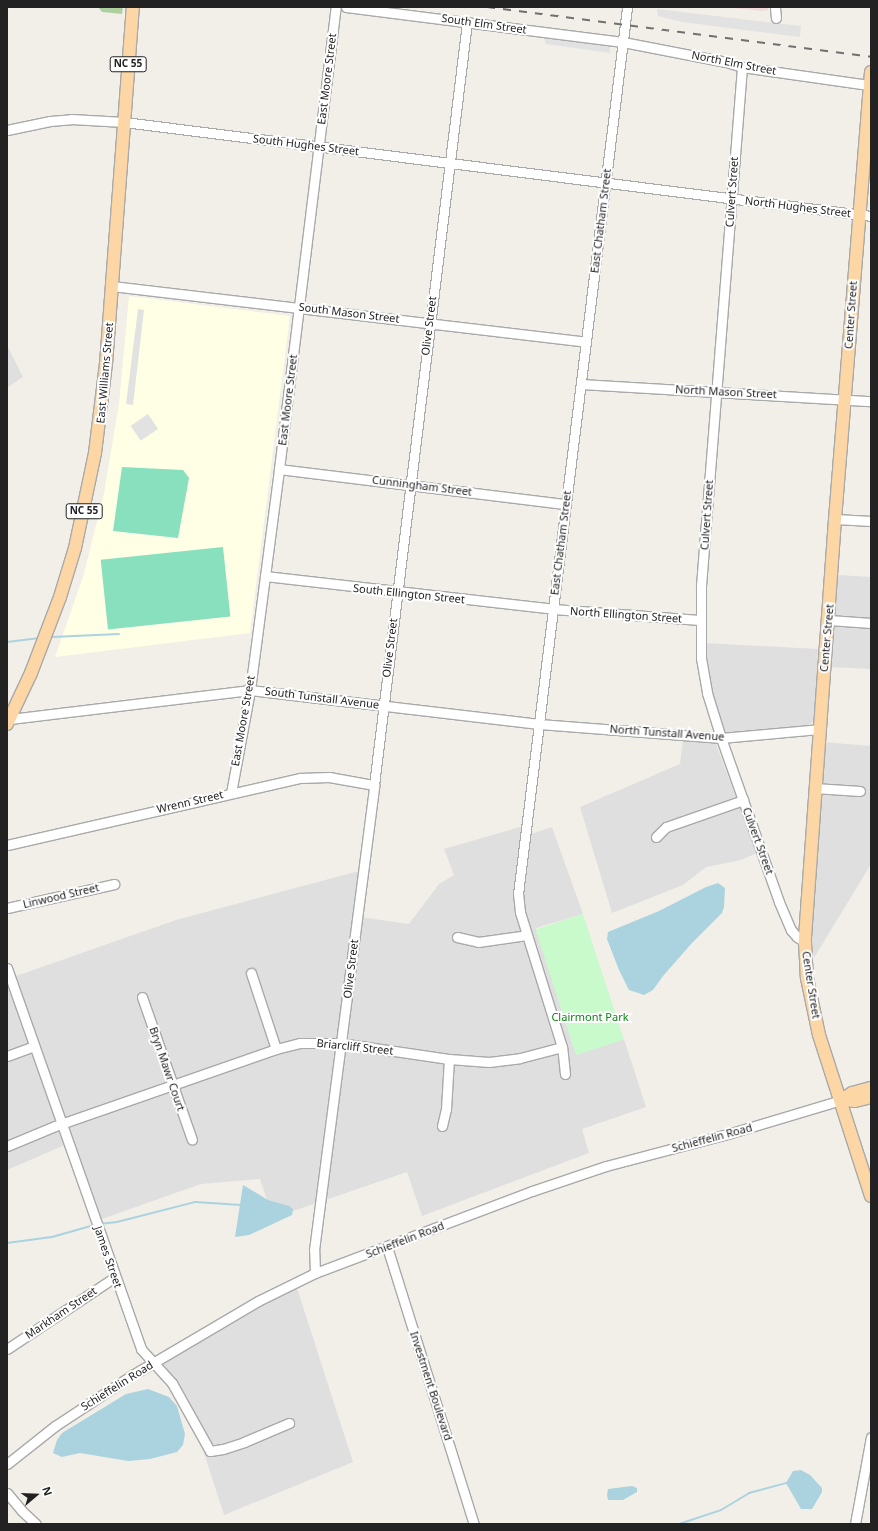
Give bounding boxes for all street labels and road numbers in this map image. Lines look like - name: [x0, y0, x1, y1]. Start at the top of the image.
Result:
- street label: South Elm Street: [441, 11, 527, 37]
- street label: East Moore Street: [315, 33, 339, 125]
- street label: North Elm Street: [691, 48, 777, 78]
- road number: NC 55: [109, 56, 147, 72]
- street label: South Hughes Street: [252, 132, 360, 158]
- street label: Culvert Street: [723, 156, 741, 228]
- street label: East Chatham Street: [588, 168, 614, 274]
- street label: North Hughes Street: [744, 194, 852, 220]
- street label: Center Street: [842, 281, 860, 349]
- street label: Olive Street: [419, 296, 439, 356]
- street label: South Mason Street: [298, 300, 400, 326]
- street label: East Williams Street: [94, 322, 116, 424]
- street label: East Moore Street: [276, 354, 300, 446]
- street label: North Mason Street: [675, 383, 777, 401]
- street label: Cunningham Street: [371, 473, 473, 499]
- street label: Culvert Street: [698, 479, 716, 551]
- street label: East Chatham Street: [548, 490, 574, 596]
- road number: NC 55: [65, 503, 103, 519]
- street label: South Ellington Street: [352, 582, 466, 606]
- street label: Center Street: [817, 603, 837, 673]
- street label: North Ellington Street: [569, 604, 683, 626]
- street label: Olive Street: [380, 618, 400, 678]
- street label: East Moore Street: [229, 675, 257, 767]
- street label: South Tunstall Avenue: [264, 684, 380, 712]
- street label: North Tunstall Avenue: [609, 722, 725, 744]
- street label: Wrenn Street: [155, 788, 225, 816]
- street label: Culvert Street: [740, 806, 776, 876]
- street label: Linwood Street: [22, 881, 100, 911]
- street label: Olive Street: [341, 939, 361, 999]
- street label: Center Street: [799, 950, 823, 1020]
- street label: Bryn Mawr Court: [146, 1025, 188, 1113]
- street label: Briarcliff Street: [316, 1036, 394, 1058]
- street label: Schieffelin Road: [670, 1121, 754, 1155]
- street label: Schieffelin Road: [364, 1219, 446, 1261]
- street label: James Street: [91, 1224, 125, 1290]
- street label: Markham Street: [23, 1284, 99, 1342]
- street label: Investment Boulevard: [407, 1330, 455, 1442]
- street label: Schieffelin Road: [78, 1358, 156, 1414]

